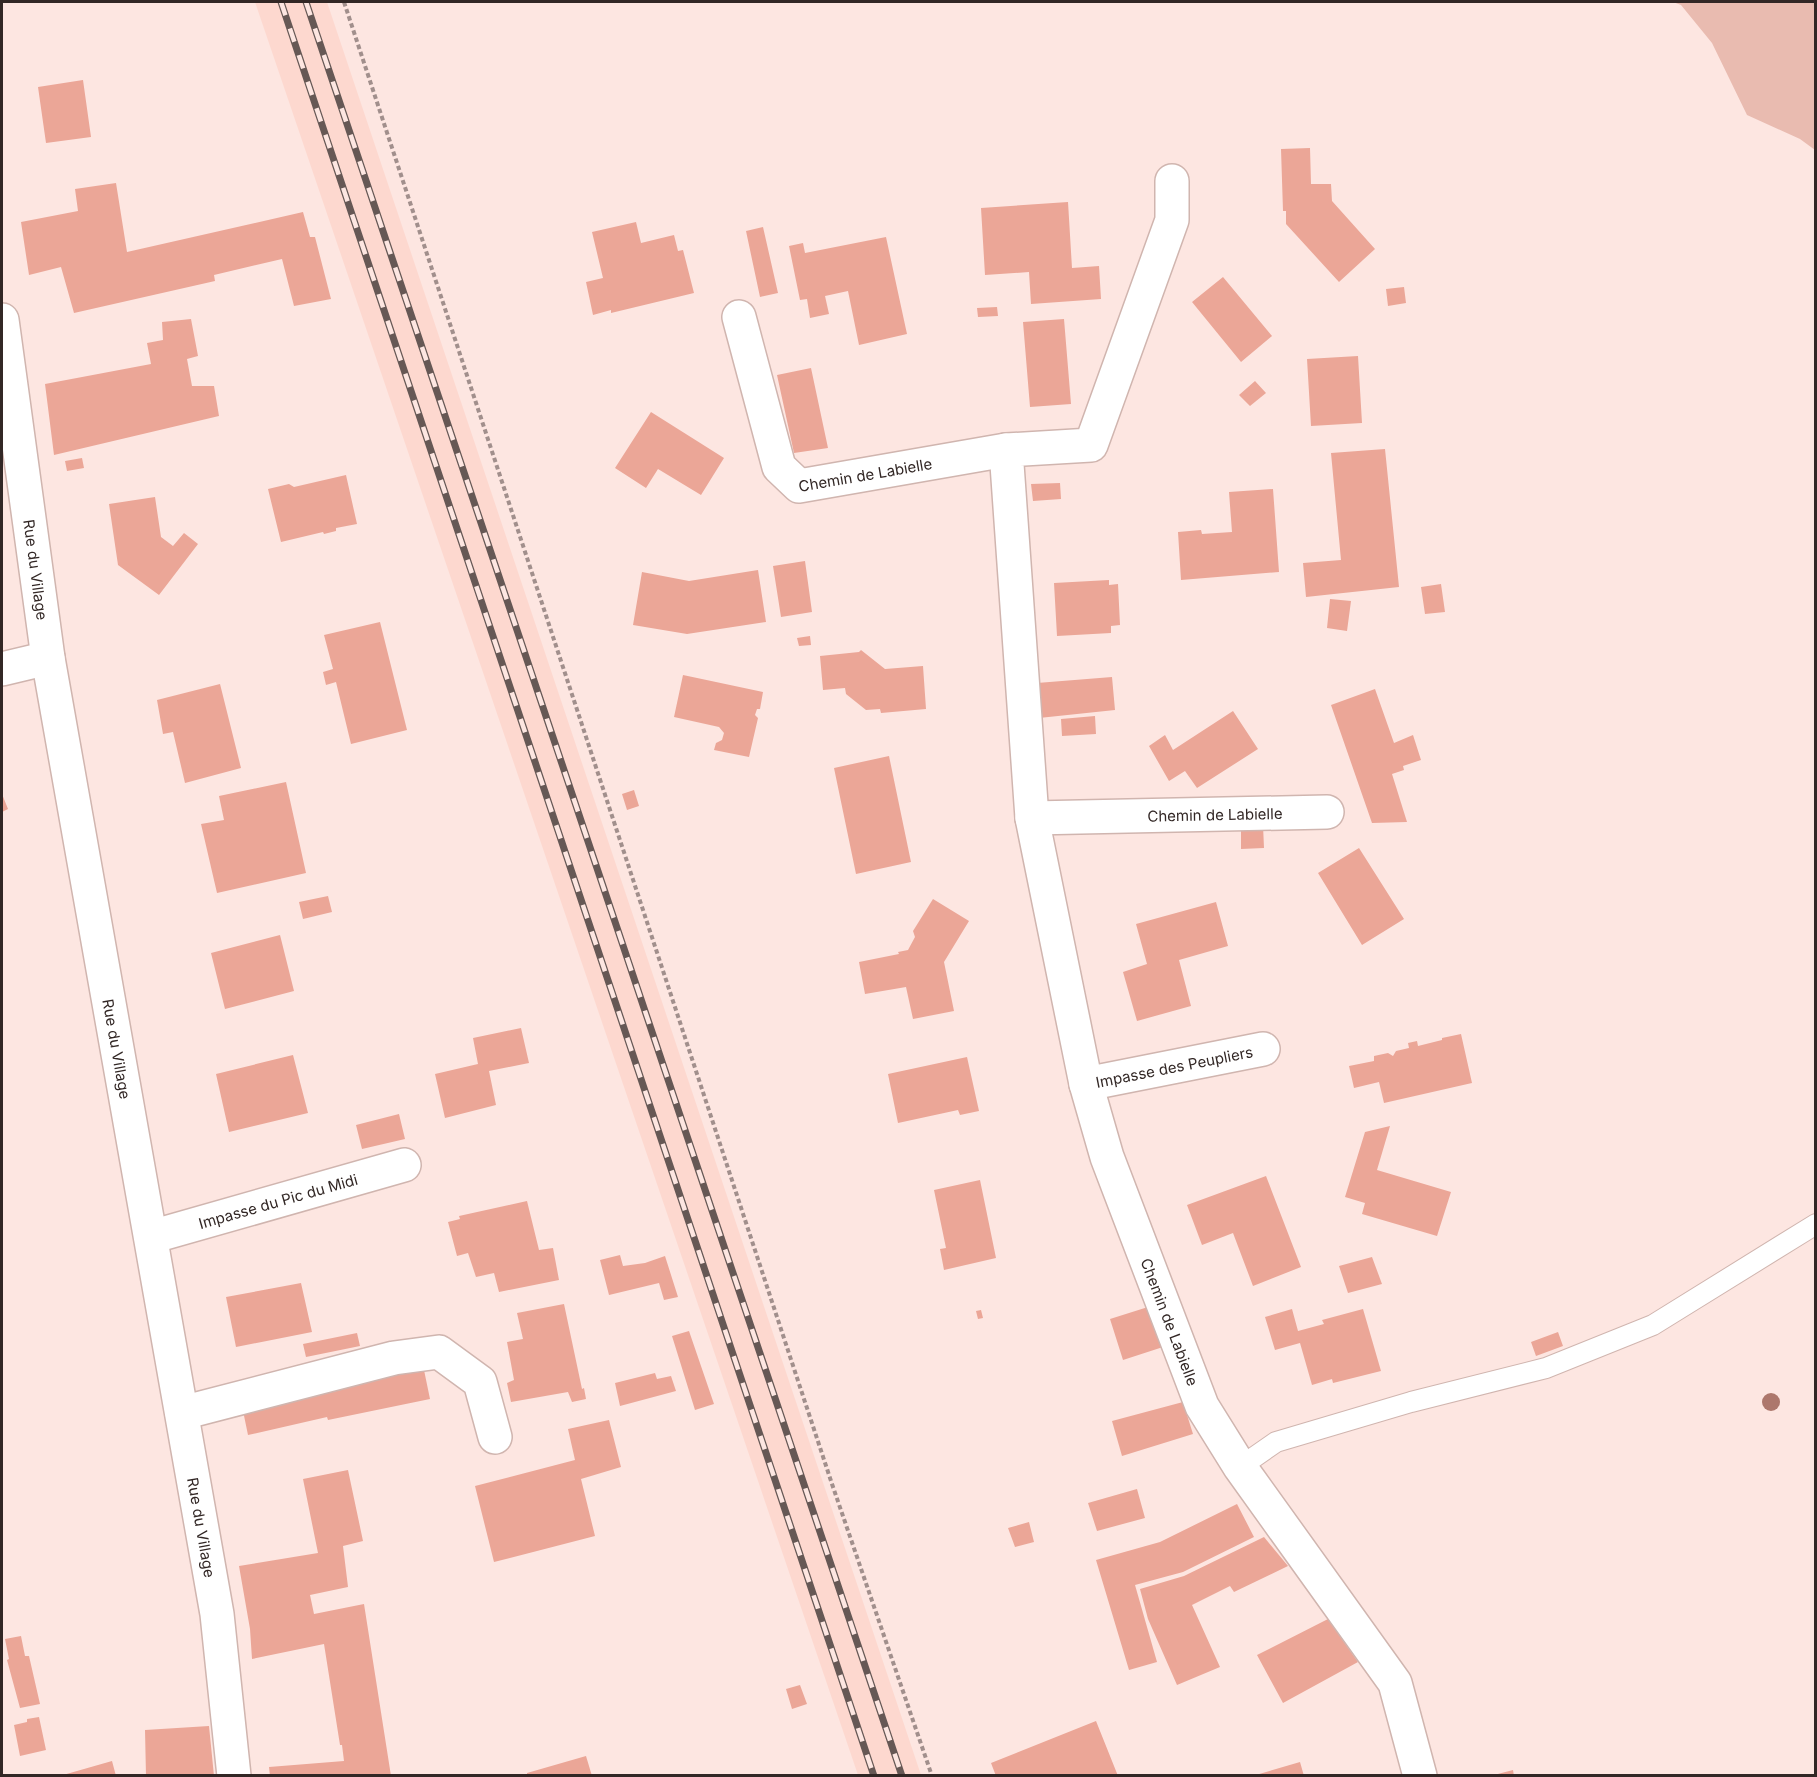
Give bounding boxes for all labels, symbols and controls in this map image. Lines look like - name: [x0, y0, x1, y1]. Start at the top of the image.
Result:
- street label: Chemin de Labielle: [797, 454, 933, 495]
- street label: Rue du Village: [20, 518, 52, 621]
- street label: Chemin de Labielle: [1147, 803, 1283, 825]
- street label: Rue du Village: [99, 997, 135, 1100]
- street label: Impasse des Peupliers: [1094, 1042, 1255, 1091]
- street label: Impasse du Pic du Midi: [196, 1169, 360, 1233]
- street label: Chemin de Labielle: [1137, 1255, 1203, 1388]
- street label: Rue du Village: [184, 1476, 220, 1579]

